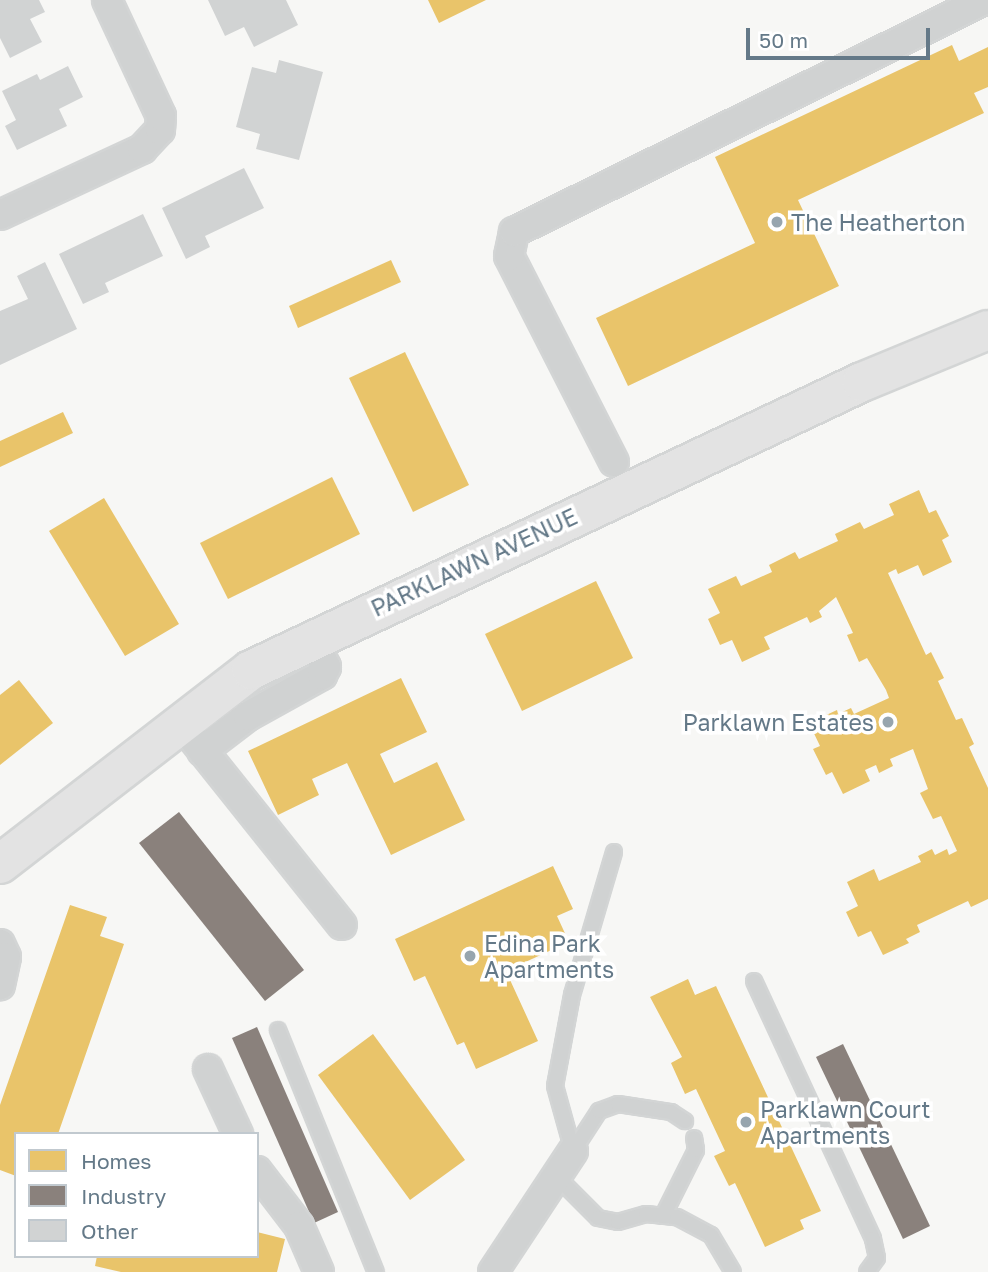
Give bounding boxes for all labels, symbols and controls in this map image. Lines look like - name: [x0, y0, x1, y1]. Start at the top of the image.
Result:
- scale bar: [750, 14, 934, 58]
- text: 50 m: [759, 27, 808, 53]
- place label: The Heatherton: [791, 208, 965, 236]
- marker: The Heatherton: [769, 214, 785, 230]
- street label: PARKLAWN AVENUE: [366, 502, 582, 622]
- place label: Parklawn Estates: [683, 708, 874, 736]
- marker: Parklawn Estates: [880, 714, 896, 730]
- place label: Edina Park Apartments: [484, 929, 614, 983]
- marker: Edina Park Apartments: [462, 948, 478, 964]
- place label: Parklawn Court Apartments: [760, 1095, 930, 1149]
- marker: Parklawn Court Apartments: [738, 1114, 754, 1130]
- legend: [14, 1132, 259, 1258]
- text: Homes: [81, 1148, 151, 1174]
- text: Industry: [81, 1183, 166, 1209]
- text: Other: [81, 1218, 138, 1244]

